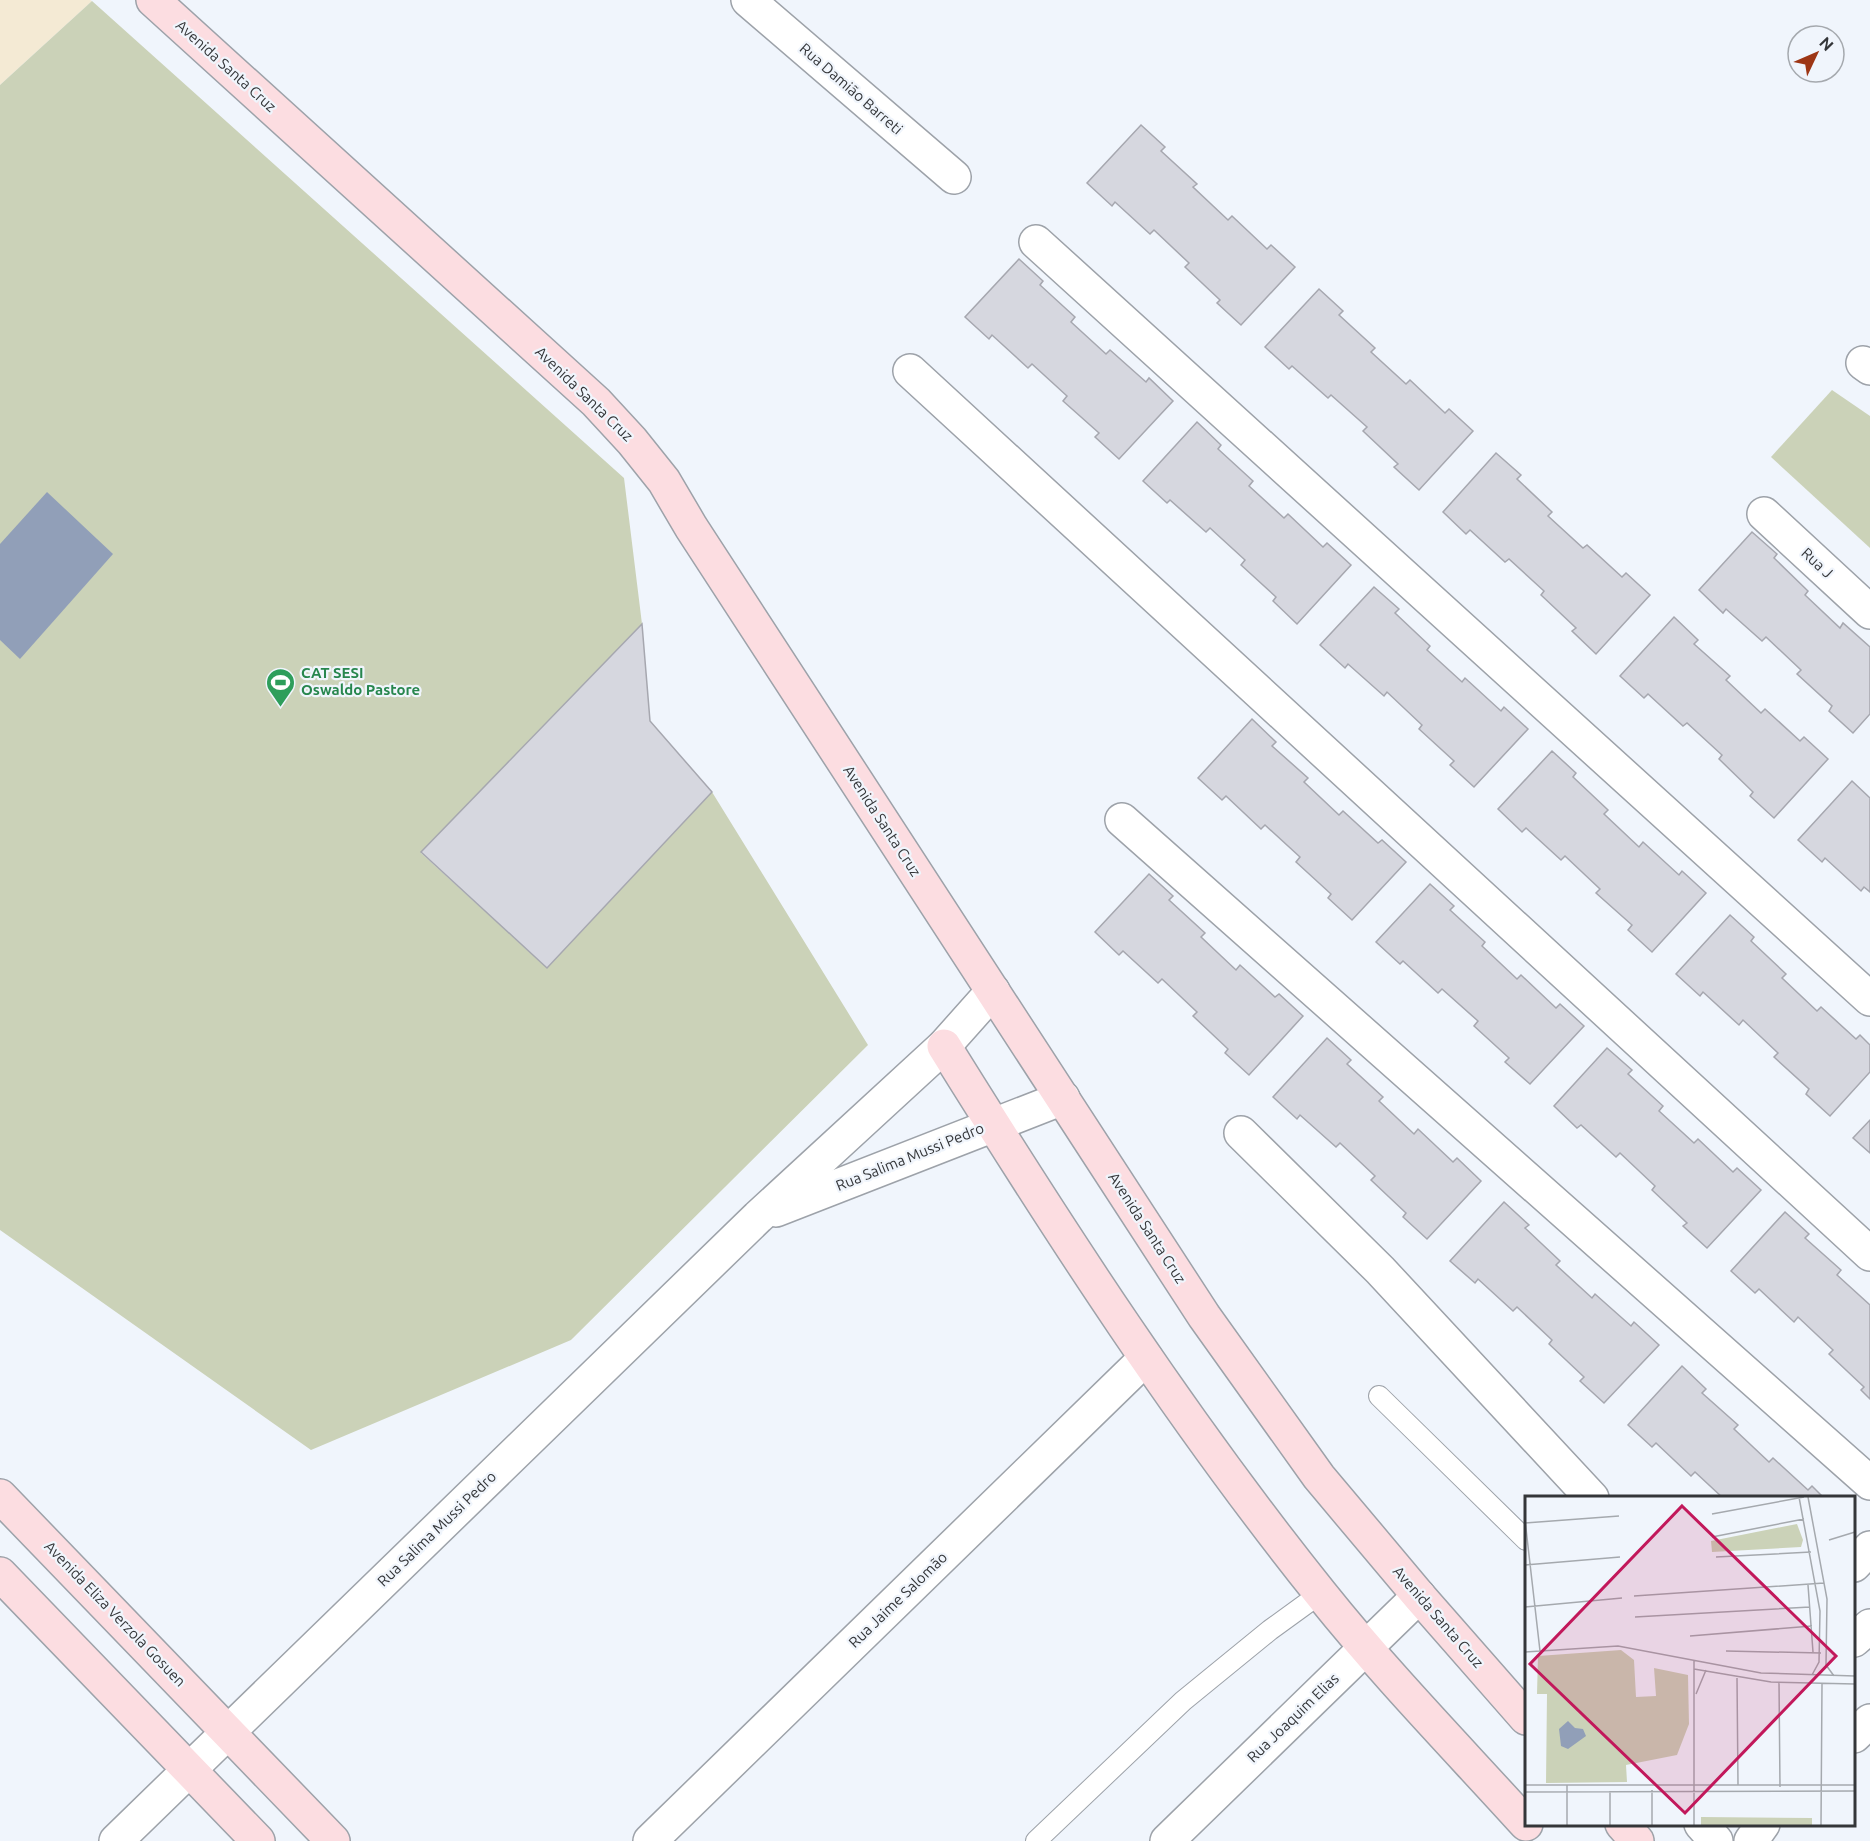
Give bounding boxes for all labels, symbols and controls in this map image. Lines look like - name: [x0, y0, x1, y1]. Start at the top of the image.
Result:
- street label: Avenida Santa Cruz: [173, 16, 280, 115]
- north arrow: [1786, 24, 1846, 84]
- text: N: [1816, 33, 1837, 54]
- street label: Rua Damião Barreti: [797, 39, 906, 138]
- street label: Avenida Santa Cruz: [532, 343, 637, 445]
- street label: Rua J: [1798, 544, 1836, 581]
- place label: CAT SESI Oswaldo Pastore: [301, 664, 420, 698]
- sports icon: CAT SESI Oswaldo Pastore: [264, 666, 296, 708]
- street label: Avenida Santa Cruz: [840, 762, 925, 879]
- street label: Rua Salima Mussi Pedro: [833, 1119, 986, 1194]
- street label: Avenida Santa Cruz: [1105, 1169, 1190, 1286]
- street label: Rua Salima Mussi Pedro: [374, 1468, 499, 1590]
- inset map: [1525, 1496, 1855, 1826]
- street label: Avenida Eliza Verzola Gosuen: [41, 1537, 189, 1690]
- street label: Rua Jaime Salomão: [845, 1548, 950, 1651]
- street label: Avenida Santa Cruz: [1390, 1563, 1487, 1671]
- street label: Rua Joaquim Elias: [1243, 1670, 1342, 1766]

